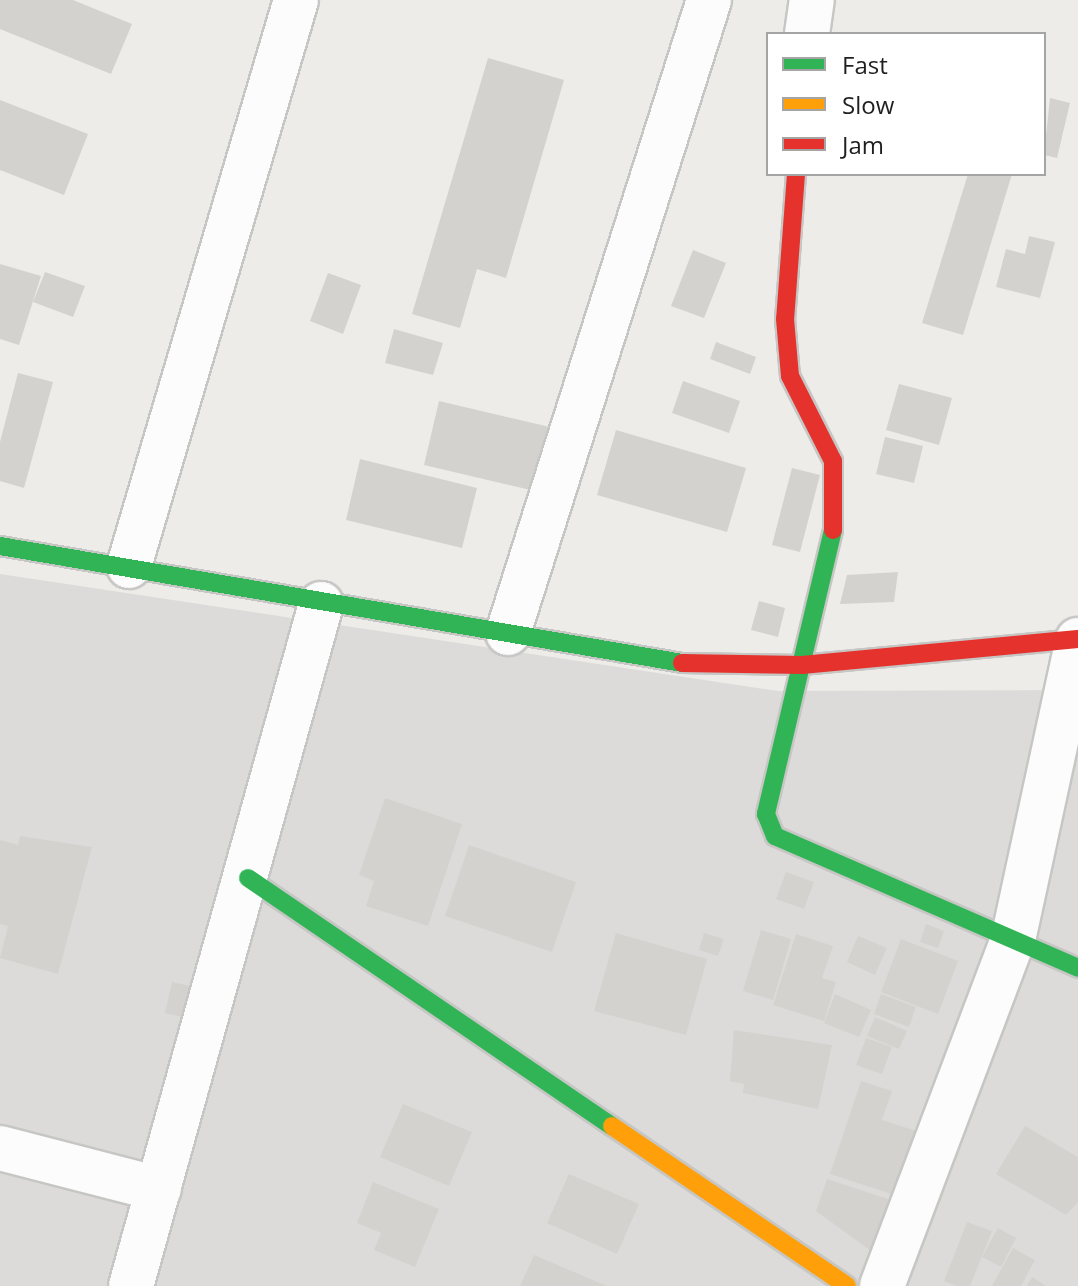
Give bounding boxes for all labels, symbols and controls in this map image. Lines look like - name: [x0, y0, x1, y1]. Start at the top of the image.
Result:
- legend: [766, 32, 1046, 176]
- text: Fast: [842, 48, 888, 81]
- text: Slow: [842, 88, 894, 121]
- text: Jam: [842, 128, 884, 161]

